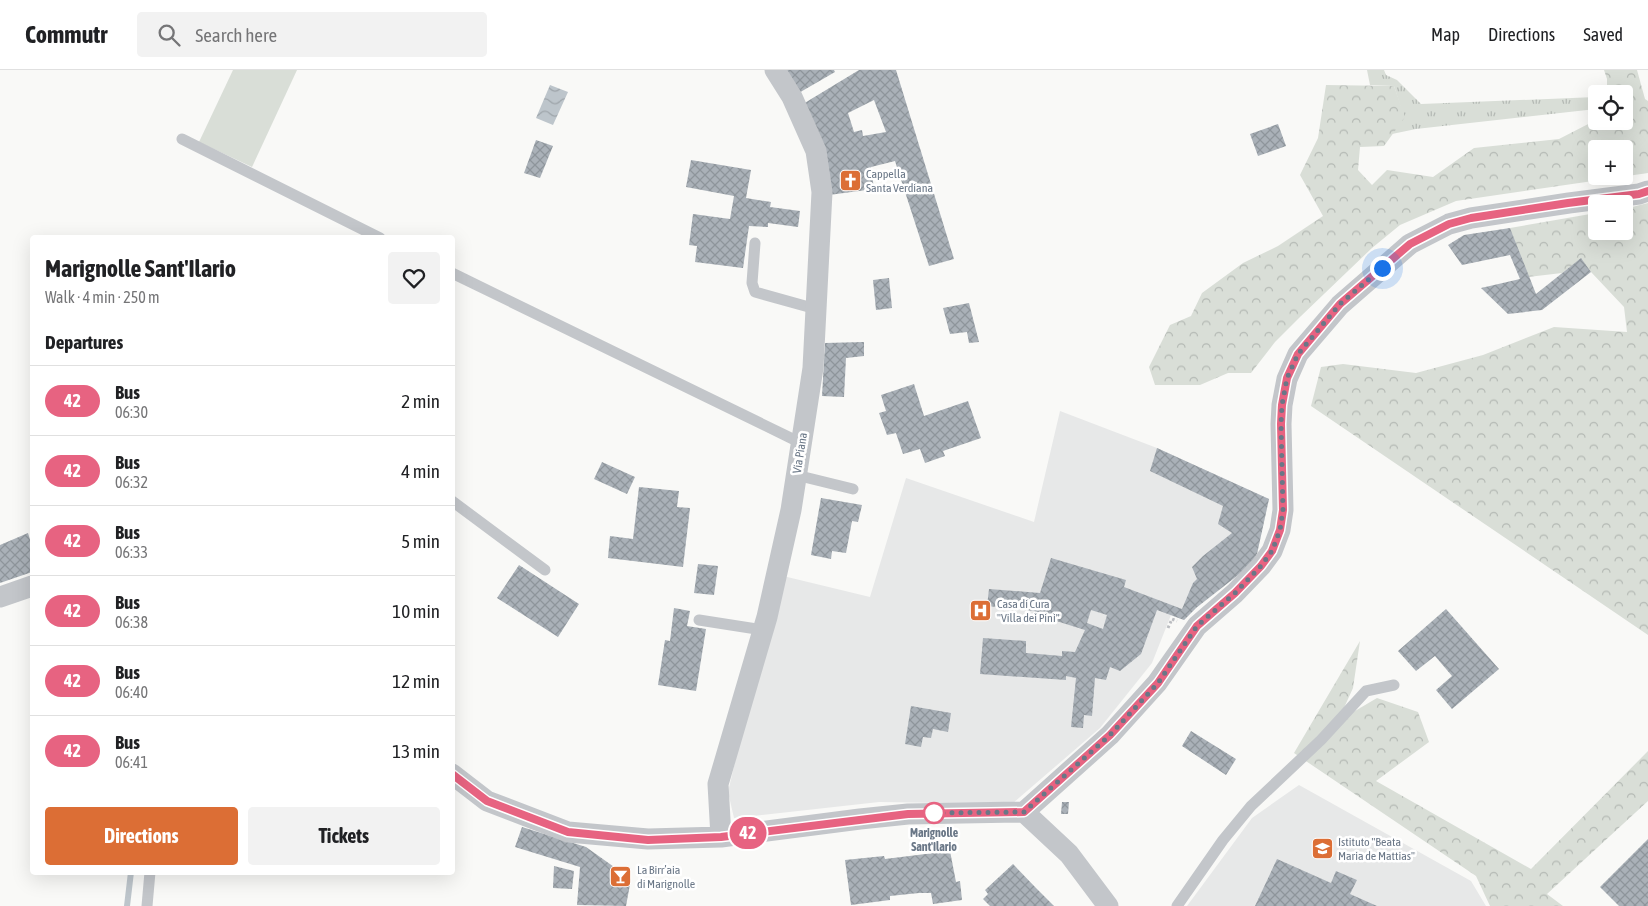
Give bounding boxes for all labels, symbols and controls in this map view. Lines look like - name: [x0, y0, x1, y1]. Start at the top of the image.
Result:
- search box: [137, 12, 487, 57]
- text: Commutr: [25, 21, 107, 48]
- icon: search: [155, 21, 183, 49]
- text: Search here: [195, 24, 277, 46]
- text: Map: [1431, 24, 1460, 45]
- text: Directions: [1488, 24, 1555, 45]
- text: Saved: [1583, 24, 1623, 45]
- map controls: [1588, 85, 1633, 240]
- button: locate: [1588, 85, 1633, 130]
- button: +: [1588, 140, 1633, 185]
- place label: Cappella Santa Verdiana: [866, 167, 933, 195]
- church icon: Cappella Santa Verdiana: [838, 169, 862, 193]
- button: −: [1588, 195, 1633, 240]
- button: heart: [388, 252, 440, 304]
- text: Marignolle Sant'Ilario: [45, 255, 236, 282]
- your location: [1370, 256, 1395, 281]
- text: Walk · 4 min · 250 m: [45, 288, 159, 306]
- text: Departures: [45, 331, 123, 353]
- text: Bus: [115, 381, 140, 403]
- text: 42: [64, 390, 81, 411]
- text: 2 min: [401, 390, 440, 412]
- text: 06:30: [115, 403, 148, 421]
- street label: Via Piana: [790, 432, 810, 474]
- text: Bus: [115, 451, 140, 473]
- text: 42: [64, 460, 81, 481]
- text: 4 min: [401, 460, 440, 482]
- text: 06:32: [115, 473, 148, 491]
- text: Bus: [115, 521, 140, 543]
- text: 42: [64, 530, 81, 551]
- text: 5 min: [401, 530, 440, 552]
- text: 06:33: [115, 543, 148, 561]
- text: Bus: [115, 591, 140, 613]
- place label: Casa di Cura "Villa dei Pini": [997, 597, 1060, 625]
- hospital icon: Casa di Cura "Villa dei Pini": [969, 599, 993, 623]
- text: 42: [64, 600, 81, 621]
- text: 10 min: [392, 600, 440, 622]
- text: 06:38: [115, 613, 148, 631]
- text: Bus: [115, 661, 140, 683]
- text: 42: [64, 670, 81, 691]
- text: 12 min: [392, 670, 440, 692]
- text: 06:40: [115, 683, 148, 701]
- text: Bus: [115, 731, 140, 753]
- text: 42: [64, 740, 81, 761]
- text: 13 min: [392, 740, 440, 762]
- text: 06:41: [115, 753, 148, 771]
- marker: Marignolle Sant'Ilario: [923, 802, 945, 824]
- button: Directions: [45, 807, 238, 865]
- button: Tickets: [248, 807, 440, 865]
- line badge: 42: [726, 817, 770, 849]
- text: 42: [740, 822, 756, 843]
- place label: Marignolle Sant'Ilario: [910, 826, 959, 854]
- place label: Istituto "Beata Maria de Mattias": [1338, 835, 1415, 863]
- school or university icon: Istituto "Beata Maria de Mattias": [1310, 837, 1334, 861]
- place label: La Birr’aia di Marignolle: [637, 863, 695, 891]
- bar icon: La Birr’aia di Marignolle: [609, 865, 633, 889]

